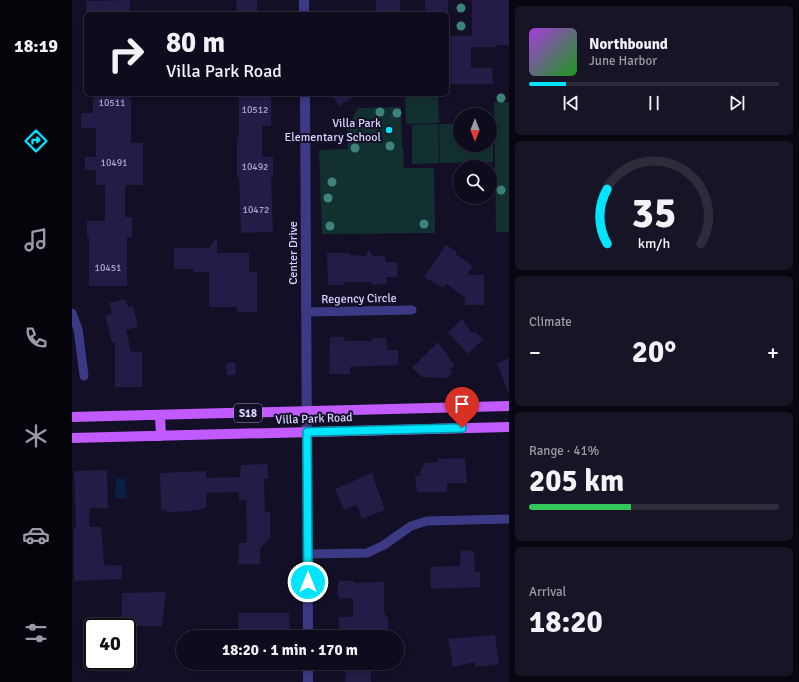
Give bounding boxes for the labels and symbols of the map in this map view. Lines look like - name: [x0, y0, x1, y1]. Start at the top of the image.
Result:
- house number: 10511: [98, 97, 126, 109]
- house number: 10512: [241, 104, 269, 116]
- north arrow: [453, 108, 497, 152]
- place label: Villa Park Elementary School: [285, 116, 381, 145]
- marker: Villa Park Elementary School: [384, 125, 394, 135]
- house number: 10491: [100, 157, 128, 169]
- house number: 10492: [241, 161, 269, 173]
- house number: 10472: [242, 204, 270, 216]
- street label: Center Drive: [286, 221, 301, 285]
- house number: 10451: [94, 262, 122, 274]
- street label: Regency Circle: [321, 291, 397, 307]
- pin: [445, 387, 479, 428]
- road number: S18: [234, 404, 262, 422]
- street label: Villa Park Road: [275, 410, 353, 428]
- position arrow: [287, 561, 329, 603]
- speed limit sign: 40: [84, 618, 136, 670]

